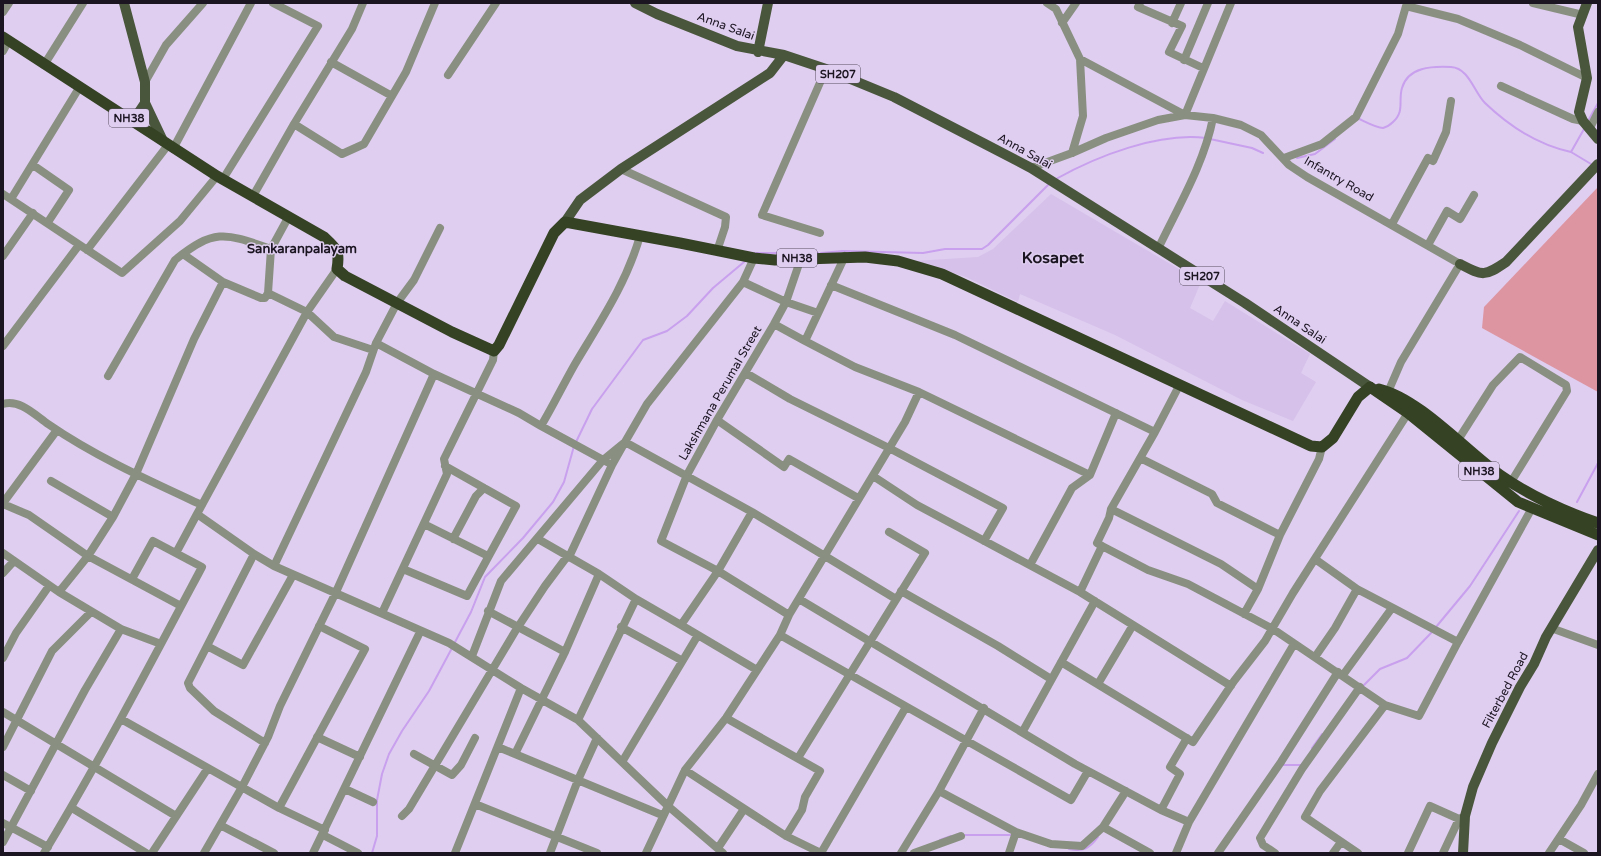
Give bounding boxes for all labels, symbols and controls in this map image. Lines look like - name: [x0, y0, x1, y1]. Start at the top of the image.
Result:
- street label: Anna Salai: [695, 9, 757, 43]
- road number: SH207: [816, 65, 860, 83]
- road number: NH38: [109, 109, 149, 127]
- street label: Anna Salai: [995, 130, 1055, 172]
- street label: Infantry Road: [1302, 154, 1376, 204]
- district label: Sankaranpalayam: [247, 241, 357, 257]
- district label: Kosapet: [1022, 248, 1085, 268]
- road number: NH38: [777, 249, 817, 267]
- road number: SH207: [1180, 267, 1224, 285]
- street label: Anna Salai: [1271, 301, 1329, 347]
- street label: Lakshmana Perumal Street: [676, 323, 764, 463]
- road number: NH38: [1459, 462, 1499, 480]
- street label: Filterbed Road: [1479, 650, 1531, 730]

